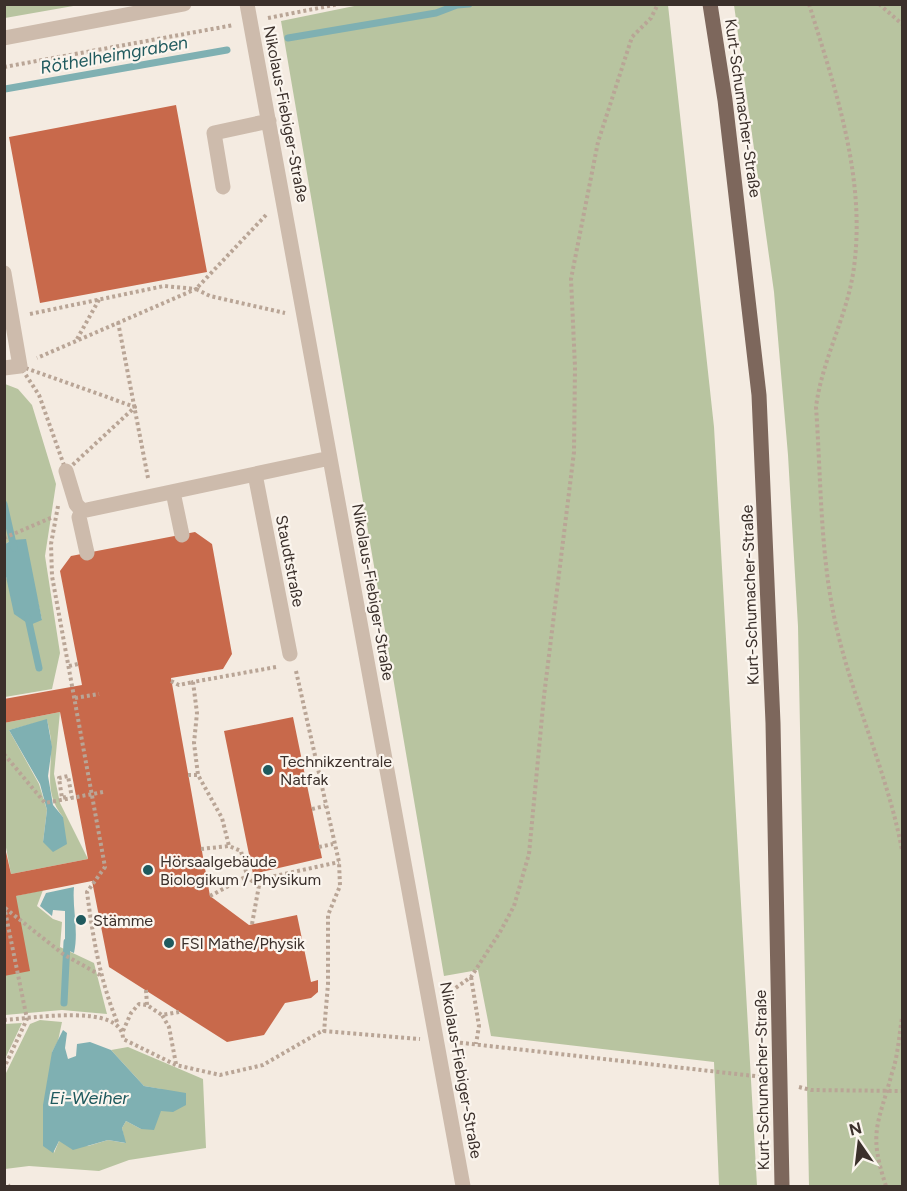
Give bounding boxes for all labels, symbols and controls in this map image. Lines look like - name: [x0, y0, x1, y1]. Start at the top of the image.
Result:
- street label: Kurt-Schumacher-Straße: [721, 17, 765, 199]
- street label: Nikolaus-Fiebiger-Straße: [260, 24, 312, 204]
- water label: Röthelheimgraben: [38, 31, 190, 79]
- street label: Nikolaus-Fiebiger-Straße: [348, 502, 398, 682]
- street label: Kurt-Schumacher-Straße: [737, 504, 763, 686]
- street label: Staudtstraße: [272, 513, 308, 609]
- place label: Technikzentrale Natfak: [280, 752, 392, 789]
- marker: Technikzentrale Natfak: [261, 763, 275, 777]
- place label: Hörsaalgebäude Biologikum / Physikum: [160, 852, 321, 889]
- marker: Hörsaalgebäude Biologikum / Physikum: [141, 863, 155, 877]
- place label: Stämme: [93, 911, 153, 930]
- marker: Stämme: [74, 913, 88, 927]
- place label: FSI Mathe/Physik: [181, 934, 305, 953]
- marker: FSI Mathe/Physik: [162, 936, 176, 950]
- street label: Nikolaus-Fiebiger-Straße: [436, 980, 486, 1160]
- street label: Kurt-Schumacher-Straße: [751, 989, 773, 1170]
- water label: Ei-Weiher: [50, 1087, 129, 1109]
- north arrow: [829, 1113, 889, 1173]
- text: N: [847, 1118, 864, 1140]

